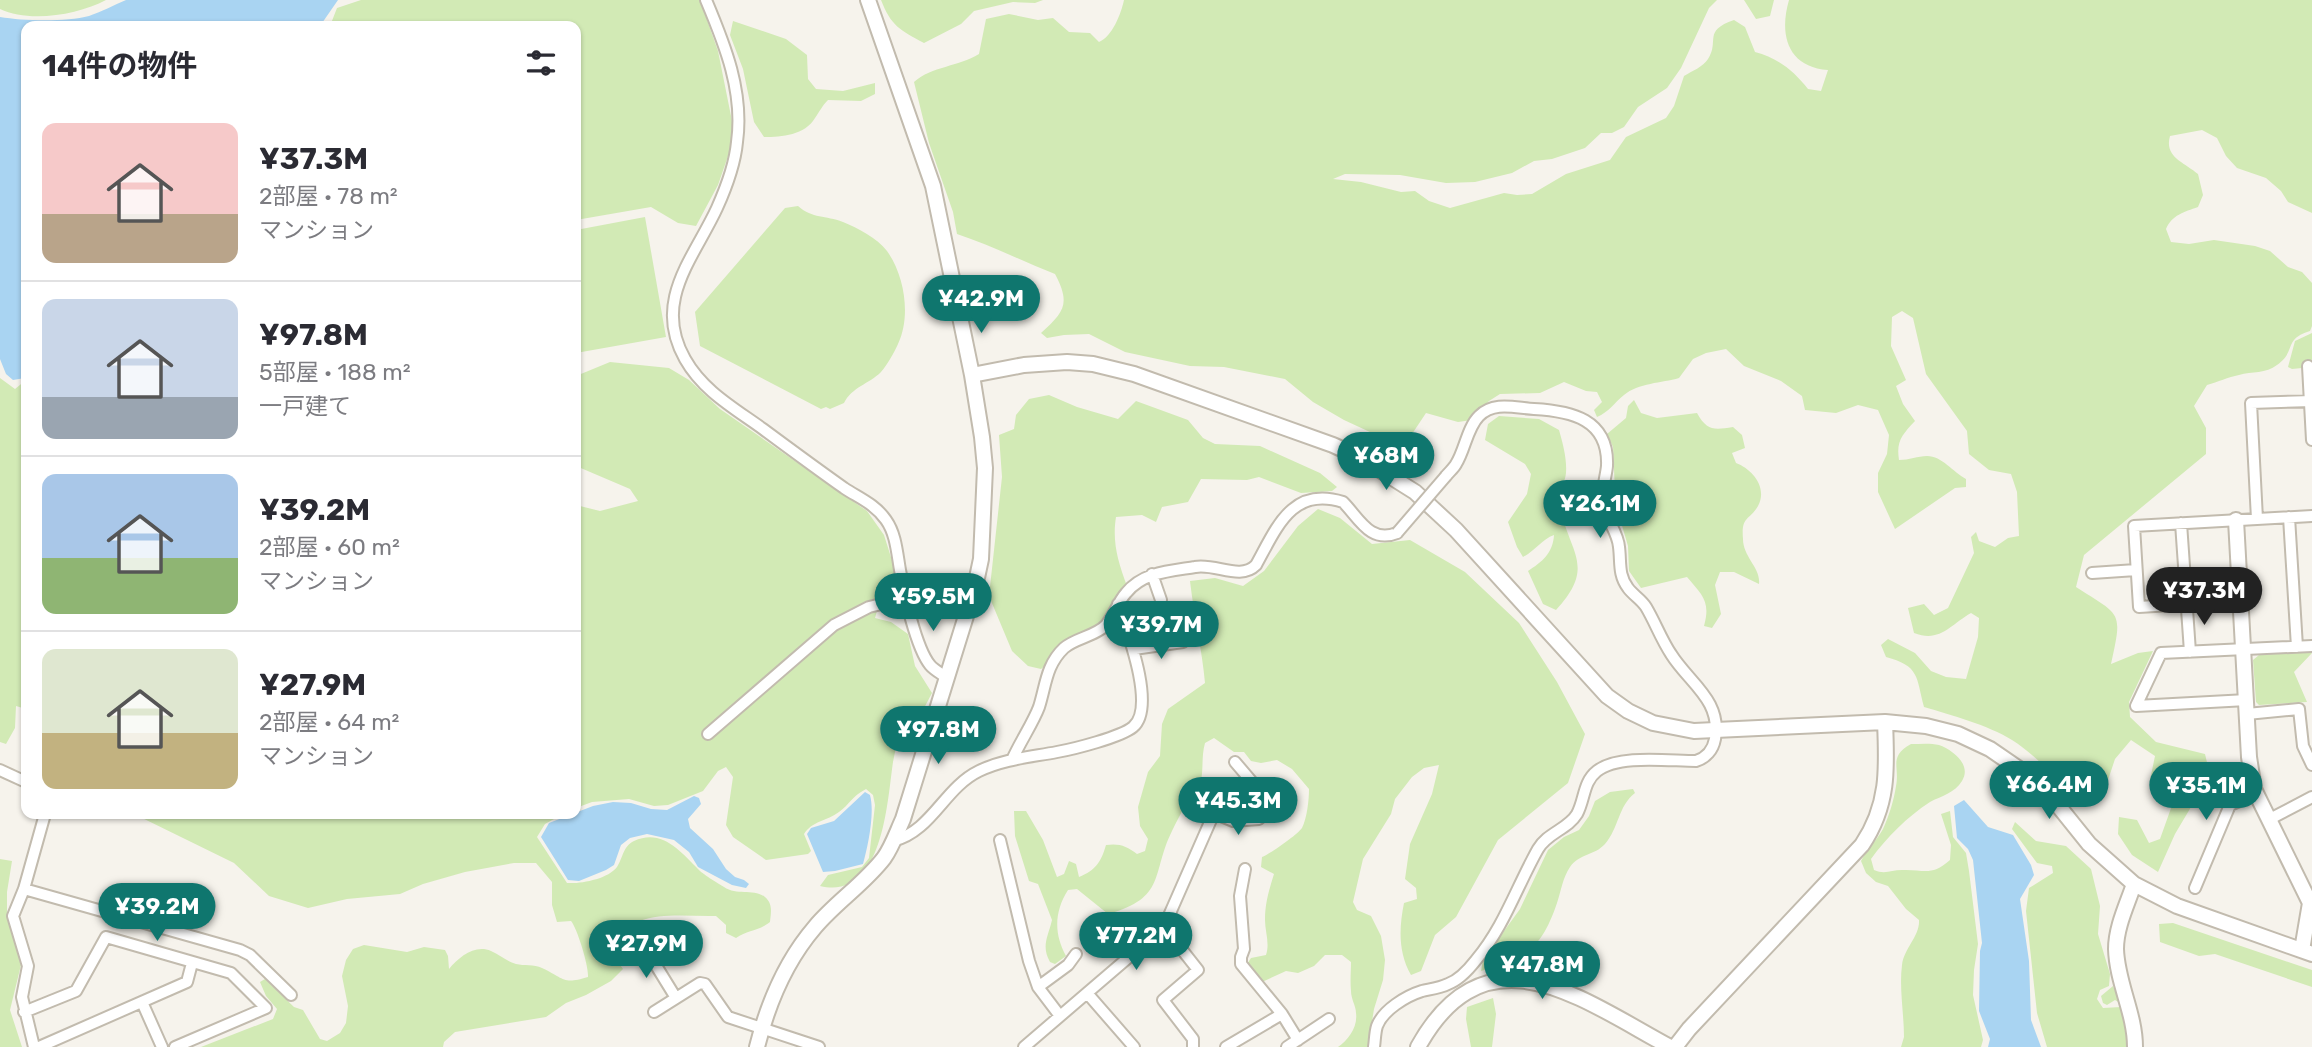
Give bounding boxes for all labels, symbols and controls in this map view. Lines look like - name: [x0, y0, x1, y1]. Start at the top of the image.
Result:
- icon: filters: [522, 44, 560, 82]
- text: 14件の物件: [42, 48, 197, 84]
- text: ¥37.3M: [259, 141, 368, 177]
- icon: home: [98, 151, 182, 235]
- text: 2部屋 · 78 m²: [259, 182, 398, 210]
- text: マンション: [259, 216, 374, 244]
- pin: ¥42.9M: [924, 276, 1038, 335]
- text: ¥42.9M: [938, 284, 1024, 312]
- text: ¥97.8M: [259, 317, 368, 353]
- icon: home: [98, 327, 182, 411]
- text: 5部屋 · 188 m²: [259, 358, 411, 386]
- text: 一戸建て: [259, 392, 351, 420]
- pin: ¥68M: [1345, 433, 1427, 492]
- text: ¥68M: [1353, 441, 1419, 469]
- pin: ¥26.1M: [1543, 480, 1657, 540]
- text: ¥26.1M: [1559, 489, 1641, 517]
- text: ¥39.2M: [259, 492, 370, 528]
- icon: home: [98, 502, 182, 586]
- text: 2部屋 · 60 m²: [259, 533, 400, 561]
- text: マンション: [259, 567, 374, 595]
- pin: ¥37.3M: [2147, 568, 2261, 627]
- pin: ¥59.5M: [876, 574, 990, 633]
- text: ¥37.3M: [2162, 576, 2246, 604]
- text: ¥59.5M: [891, 582, 975, 610]
- pin: ¥39.7M: [1104, 602, 1218, 661]
- text: ¥39.7M: [1120, 610, 1202, 638]
- text: ¥27.9M: [259, 667, 366, 703]
- icon: home: [98, 677, 182, 761]
- pin: ¥97.8M: [881, 706, 995, 766]
- text: 2部屋 · 64 m²: [259, 708, 399, 736]
- text: ¥97.8M: [896, 715, 980, 743]
- text: マンション: [259, 742, 374, 770]
- pin: ¥66.4M: [1992, 762, 2106, 821]
- pin: ¥35.1M: [2149, 762, 2263, 822]
- text: ¥66.4M: [2006, 770, 2092, 798]
- text: ¥35.1M: [2165, 771, 2247, 799]
- pin: ¥45.3M: [1181, 778, 1295, 837]
- text: ¥45.3M: [1194, 786, 1282, 814]
- pin: ¥39.2M: [100, 884, 214, 943]
- text: ¥39.2M: [114, 892, 200, 920]
- pin: ¥77.2M: [1079, 912, 1193, 972]
- pin: ¥27.9M: [589, 920, 703, 980]
- text: ¥77.2M: [1095, 921, 1177, 949]
- text: ¥27.9M: [605, 929, 687, 957]
- pin: ¥47.8M: [1485, 942, 1599, 1001]
- text: ¥47.8M: [1500, 950, 1584, 978]

